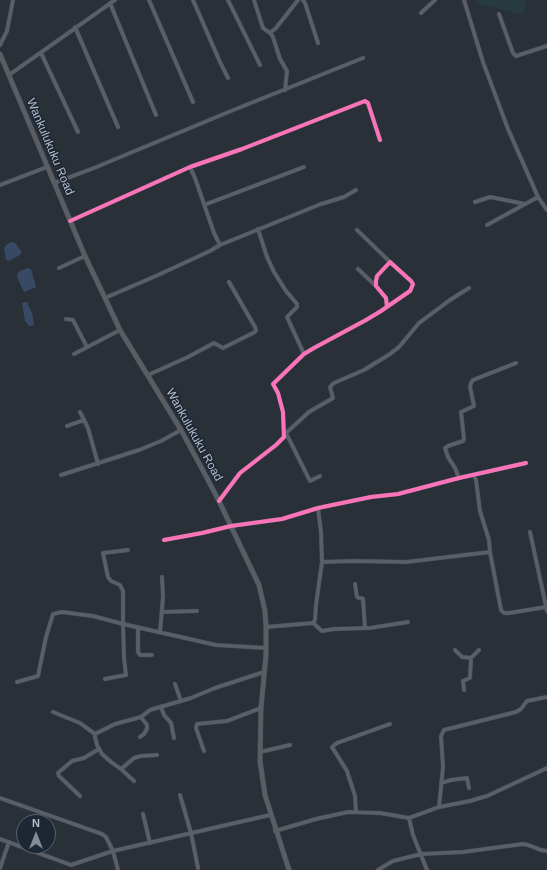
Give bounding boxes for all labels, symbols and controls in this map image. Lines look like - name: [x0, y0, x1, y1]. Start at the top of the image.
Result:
- street label: Wankulukuku Road: [23, 96, 77, 198]
- street label: Wankulukuku Road: [163, 386, 225, 484]
- north arrow: [16, 814, 56, 854]
- text: N: [32, 817, 40, 829]

